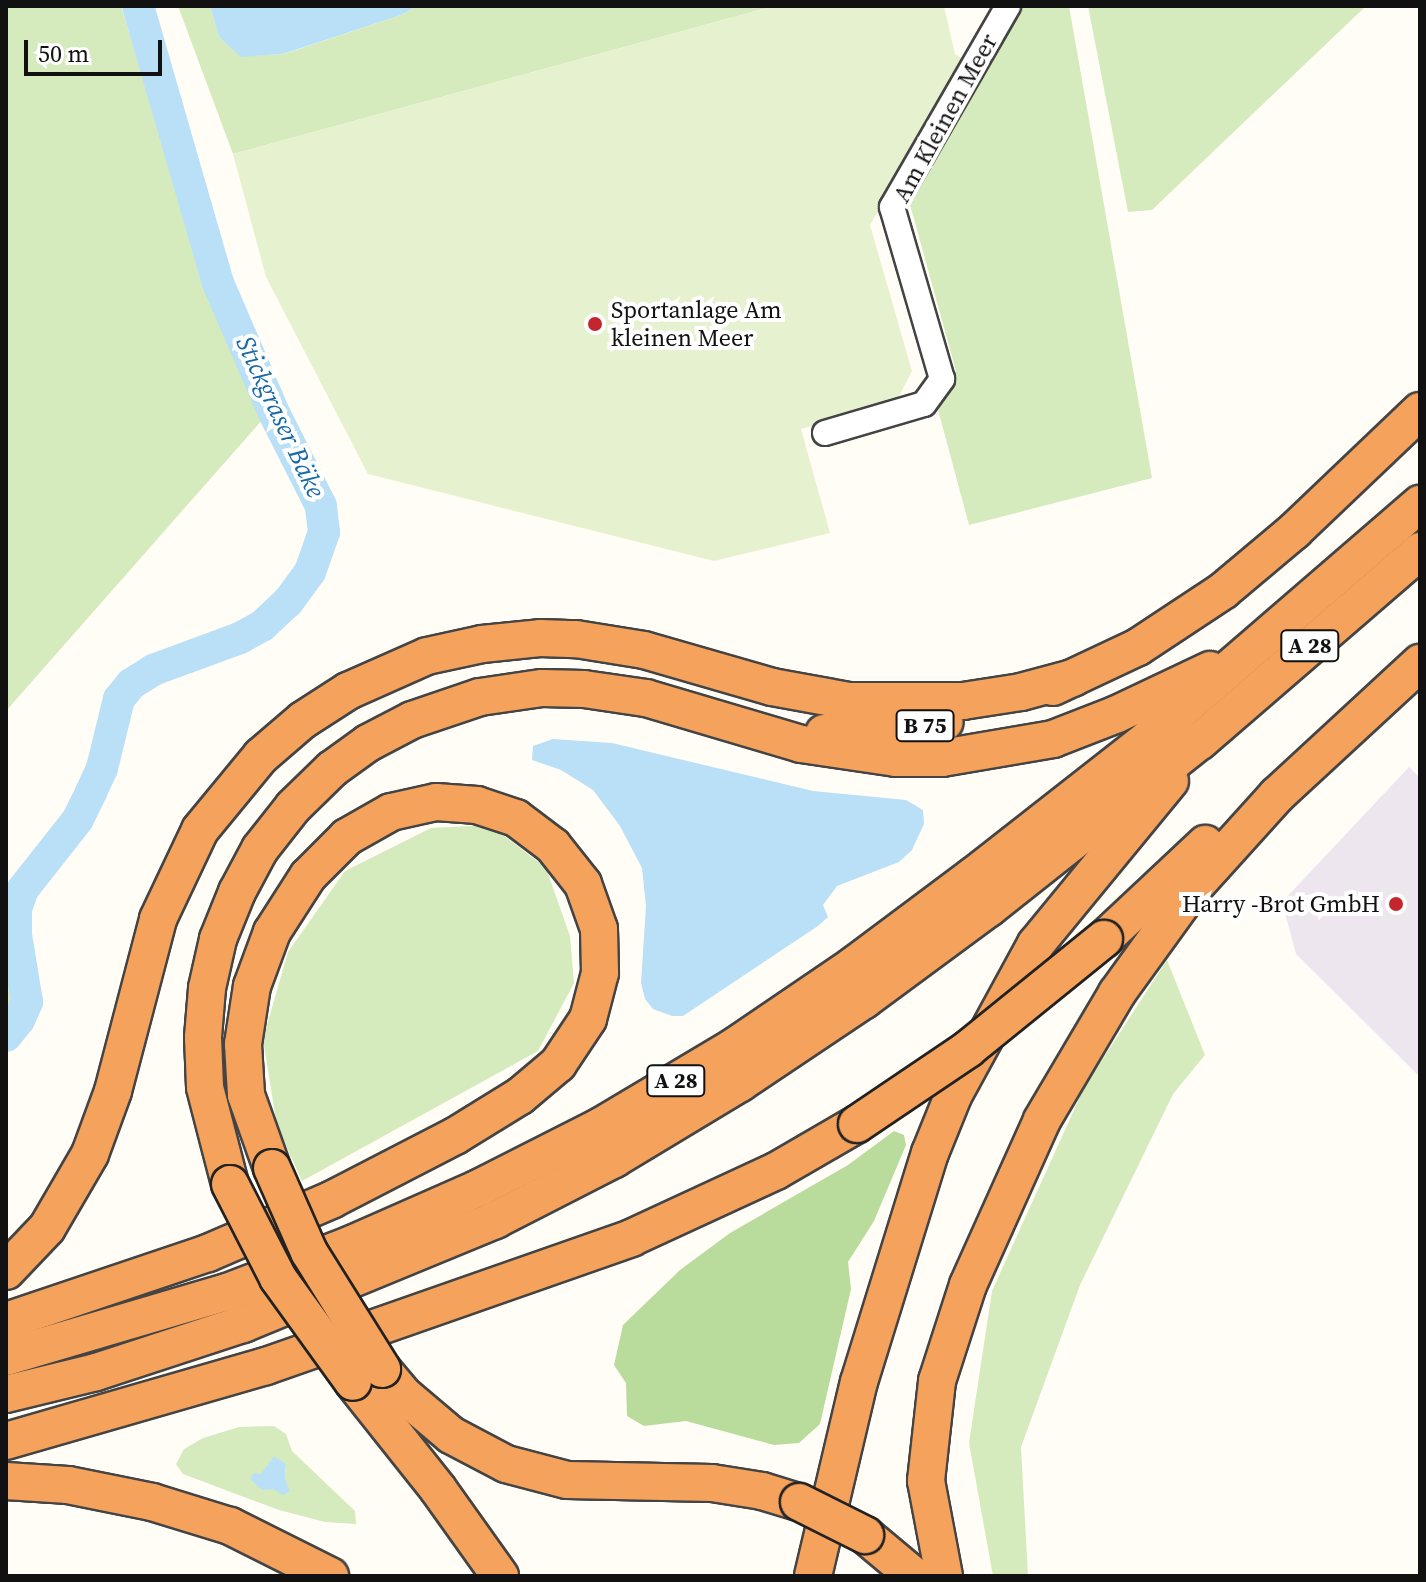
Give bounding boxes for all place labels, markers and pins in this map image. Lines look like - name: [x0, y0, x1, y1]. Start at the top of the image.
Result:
- place label: Sportanlage Am kleinen Meer: [611, 296, 782, 352]
- marker: Sportanlage Am kleinen Meer: [586, 315, 604, 333]
- place label: Harry -Brot GmbH: [1182, 890, 1380, 918]
- marker: Harry -Brot GmbH: [1387, 895, 1405, 913]

